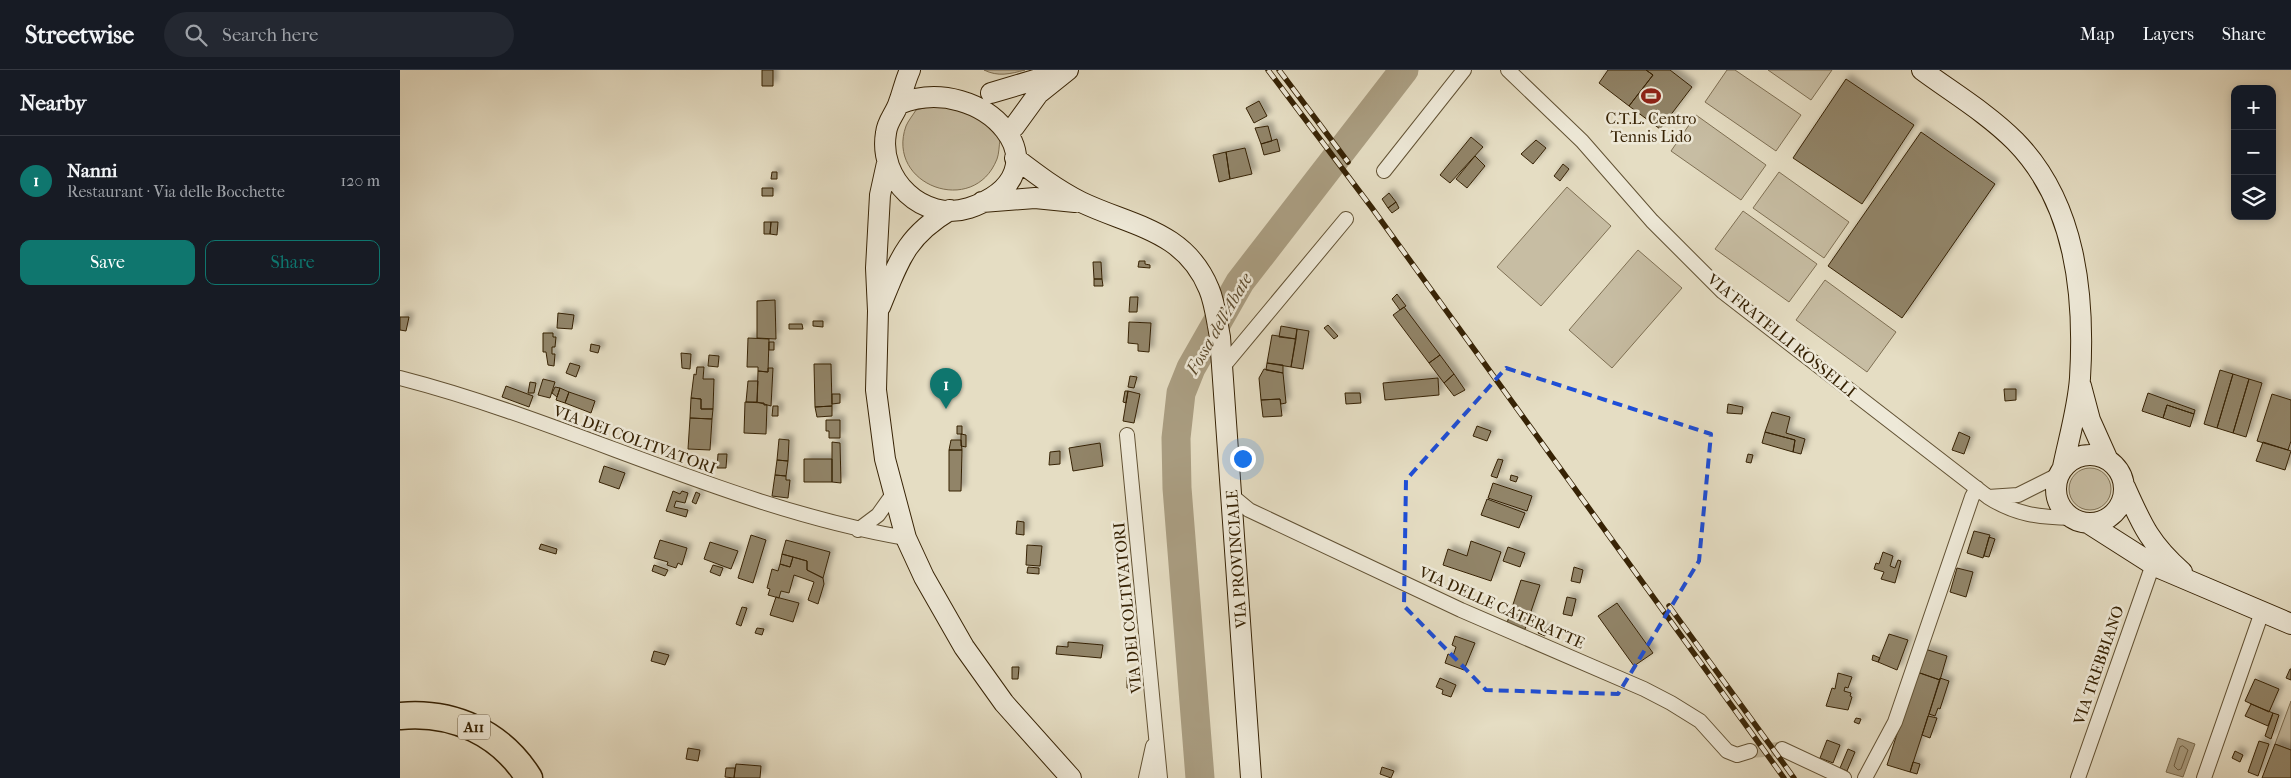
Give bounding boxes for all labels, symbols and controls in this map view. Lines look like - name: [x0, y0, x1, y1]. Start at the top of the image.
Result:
- search box: [164, 12, 514, 57]
- text: Streetwise: [25, 21, 134, 49]
- icon: search: [182, 21, 210, 49]
- text: Search here: [222, 24, 318, 46]
- text: Map: [2080, 24, 2114, 45]
- text: Layers: [2142, 24, 2194, 45]
- text: Share: [2222, 24, 2266, 45]
- sports icon: C.T.L. Centro Tennis Lido: [1640, 85, 1662, 107]
- map controls: [2231, 85, 2276, 220]
- button: +: [2231, 85, 2276, 130]
- text: Nearby: [20, 91, 86, 115]
- place label: C.T.L. Centro Tennis Lido: [1606, 109, 1696, 146]
- button: −: [2231, 130, 2276, 175]
- text: Nanni: [67, 160, 117, 182]
- text: 1: [33, 171, 39, 190]
- text: 120 m: [341, 171, 380, 190]
- button: layers: [2231, 175, 2276, 220]
- text: Restaurant · Via delle Bocchette: [67, 182, 285, 201]
- button: Save: [20, 240, 195, 285]
- button: Share: [205, 240, 380, 285]
- water label: Fossa dell'Abate: [1181, 269, 1257, 379]
- street label: VIA FRATELLI ROSSELLI: [1703, 269, 1860, 401]
- pin: 1: [930, 368, 962, 409]
- street label: VIA DEI COLTIVATORI: [550, 401, 719, 478]
- your location: [1230, 446, 1256, 472]
- street label: VIA PROVINCIALE: [1222, 489, 1251, 630]
- street label: VIA DEI COLTIVATORI: [1109, 521, 1146, 695]
- street label: VIA DELLE CATERATTE: [1415, 562, 1588, 653]
- street label: VIA TREBBIANO: [2069, 603, 2128, 728]
- road number: A11: [458, 714, 490, 740]

